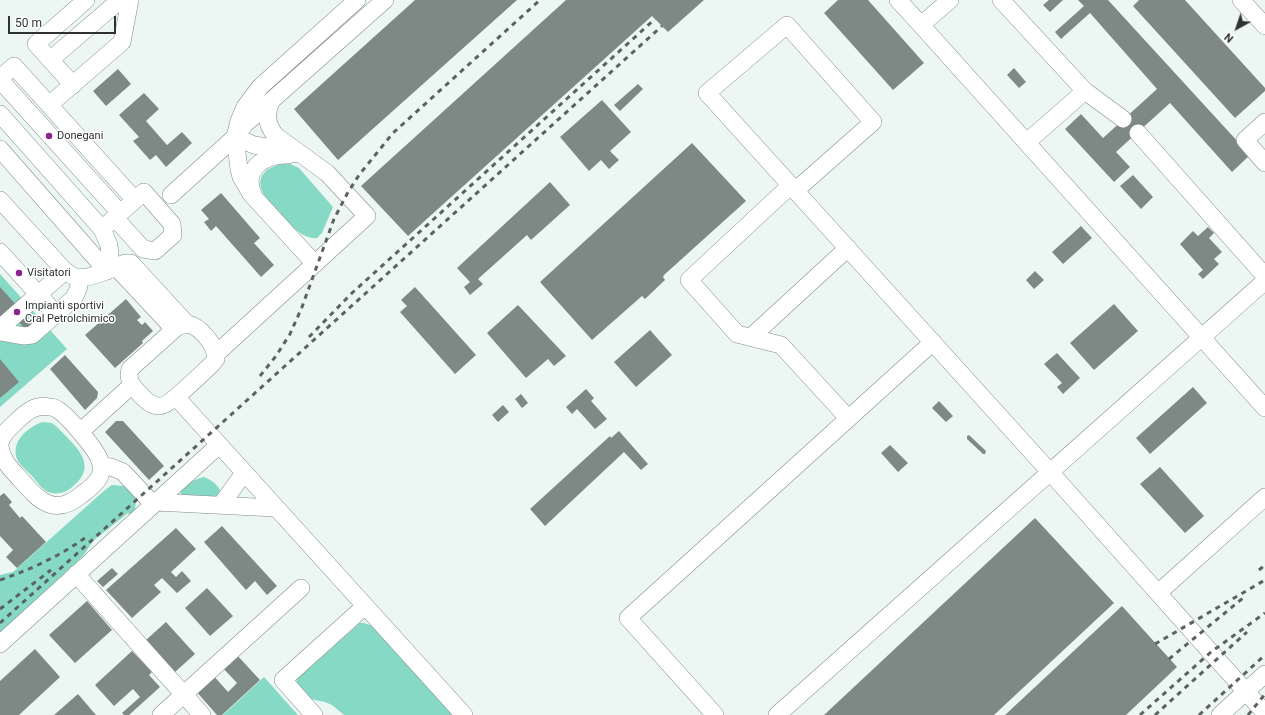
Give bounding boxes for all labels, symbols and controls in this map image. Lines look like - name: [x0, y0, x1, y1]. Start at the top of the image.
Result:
- scale bar: [10, 8, 118, 34]
- north arrow: [1217, 8, 1257, 48]
- text: 50 m: [15, 16, 42, 30]
- text: N: [1222, 30, 1236, 45]
- place label: Donegani: [57, 129, 103, 143]
- marker: Donegani: [44, 131, 54, 141]
- place label: Visitatori: [27, 266, 71, 280]
- marker: Visitatori: [14, 268, 24, 278]
- place label: Impianti sportivi Cral Petrolchimico: [25, 299, 115, 325]
- marker: Impianti sportivi Cral Petrolchimico: [12, 307, 22, 317]

